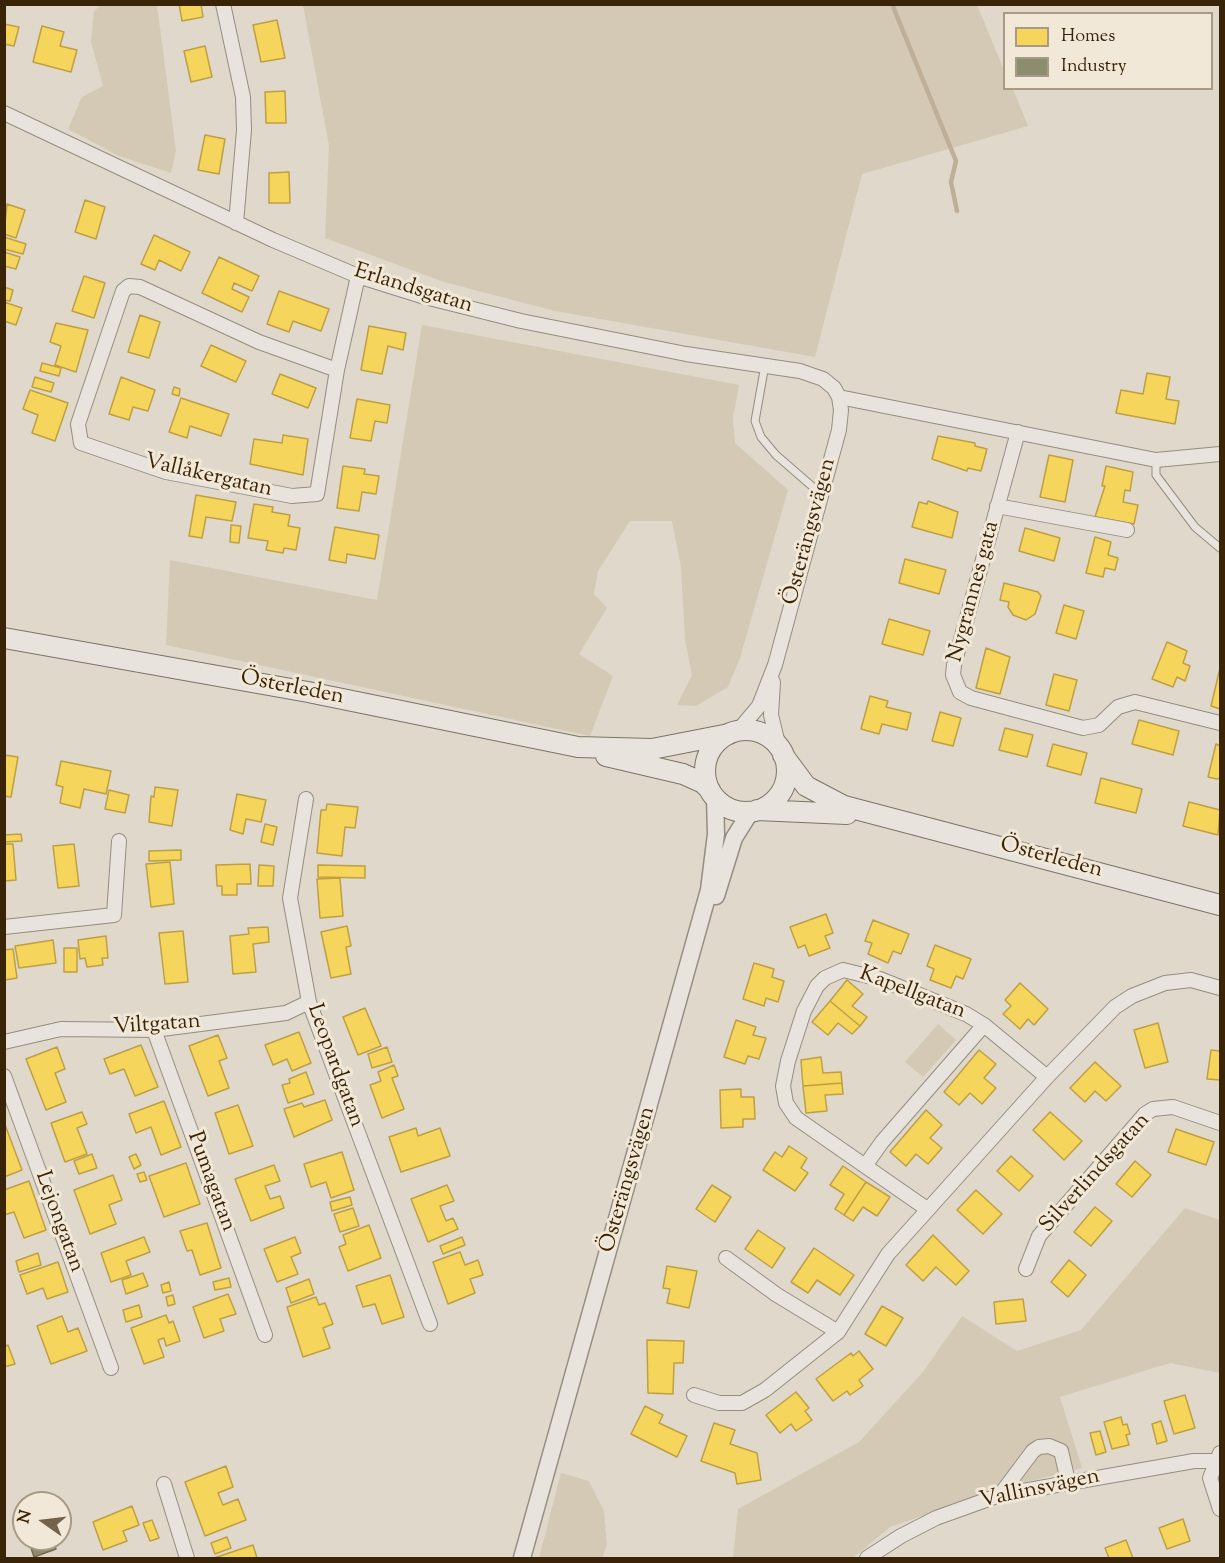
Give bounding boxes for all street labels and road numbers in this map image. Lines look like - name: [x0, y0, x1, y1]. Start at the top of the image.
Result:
- street label: Erlandsgatan: [350, 259, 476, 321]
- street label: Vallåkergatan: [141, 449, 275, 505]
- street label: Österängsvägen: [779, 456, 843, 608]
- street label: Nygrannes gata: [944, 519, 1006, 665]
- street label: Österleden: [238, 666, 346, 712]
- street label: Österleden: [997, 833, 1105, 885]
- street label: Kapellgatan: [855, 962, 969, 1026]
- street label: Leopardgatan: [300, 1001, 368, 1131]
- street label: Viltgatan: [112, 1010, 202, 1042]
- street label: Österängsvägen: [596, 1104, 662, 1256]
- street label: Silverlindsgatan: [1035, 1109, 1157, 1239]
- street label: Pumagatan: [180, 1129, 240, 1235]
- street label: Lejongatan: [28, 1168, 88, 1276]
- street label: Vallinsvägen: [978, 1464, 1102, 1516]

